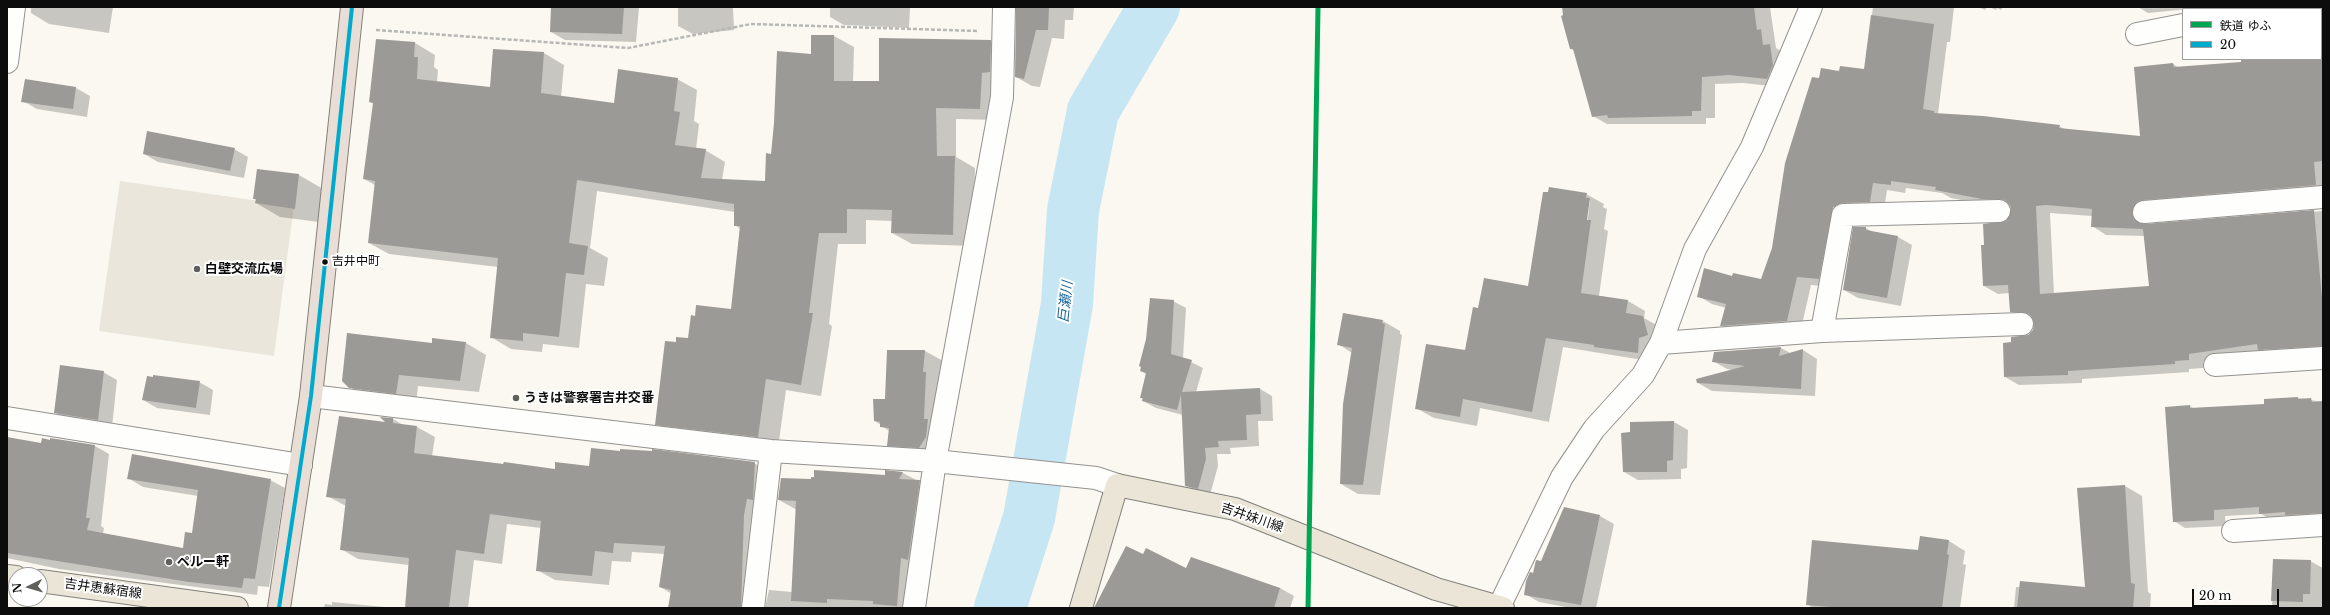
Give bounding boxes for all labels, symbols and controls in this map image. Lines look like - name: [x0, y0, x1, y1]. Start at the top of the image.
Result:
- legend: [2182, 8, 2322, 60]
- text: 鉄道 ゆふ: [2220, 18, 2271, 33]
- text: 20: [2220, 37, 2236, 52]
- place label: 吉井中町: [332, 255, 380, 269]
- marker: 吉井中町: [320, 257, 330, 267]
- place label: 白壁交流広場: [205, 261, 283, 277]
- marker: 白壁交流広場: [192, 264, 202, 274]
- water label: 巨瀬川: [1055, 280, 1077, 324]
- place label: うきは警察署吉井交番: [524, 390, 654, 406]
- marker: うきは警察署吉井交番: [511, 393, 521, 403]
- street label: 吉井妹川線: [1219, 500, 1285, 536]
- place label: ペルー軒: [177, 554, 229, 570]
- marker: ペルー軒: [164, 557, 174, 567]
- north arrow: [8, 567, 48, 607]
- street label: 吉井恵蘇宿線: [63, 576, 143, 602]
- scale bar: [2194, 581, 2281, 607]
- text: N: [10, 582, 24, 594]
- text: 20 m: [2199, 588, 2231, 603]

